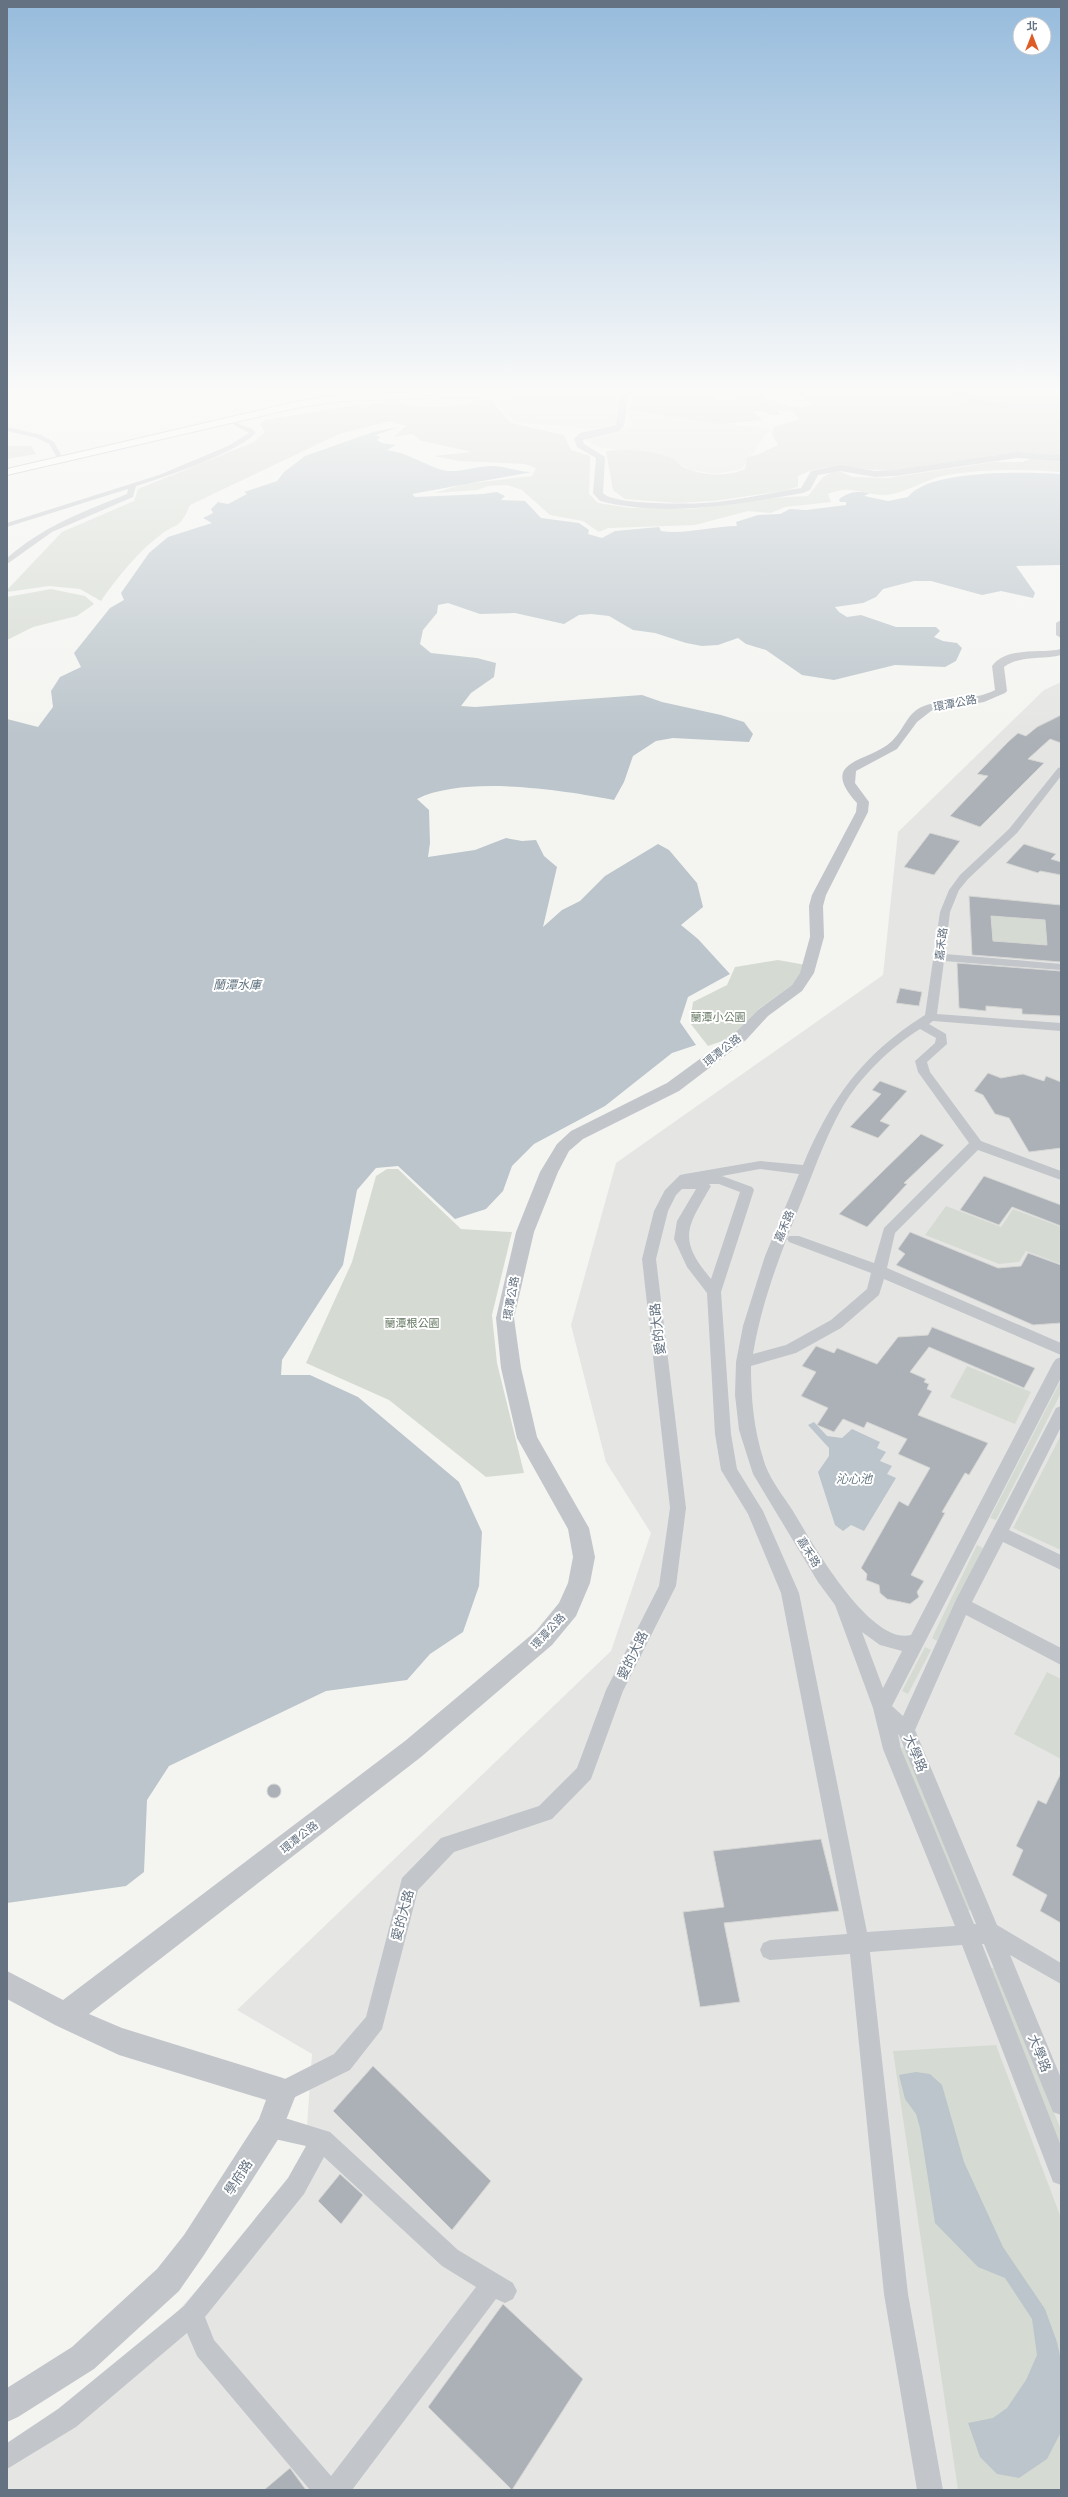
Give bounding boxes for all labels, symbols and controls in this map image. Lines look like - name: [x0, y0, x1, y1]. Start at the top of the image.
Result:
- north arrow: [1012, 16, 1052, 56]
- text: 北: [1027, 20, 1038, 33]
- street label: 環潭公路: [932, 693, 978, 714]
- street label: 嘉禾路: [933, 927, 950, 961]
- water label: 蘭潭水庫: [213, 978, 263, 992]
- park label: 蘭潭小公園: [691, 1011, 746, 1024]
- street label: 環潭公路: [701, 1032, 744, 1069]
- street label: 嘉禾路: [772, 1208, 797, 1244]
- street label: 環潭公路: [501, 1275, 522, 1321]
- street label: 愛的大路: [647, 1302, 668, 1356]
- park label: 蘭潭根公園: [385, 1317, 440, 1330]
- water label: 沁心池: [836, 1472, 874, 1486]
- street label: 嘉禾路: [795, 1535, 823, 1570]
- street label: 環潭公路: [529, 1611, 568, 1652]
- street label: 愛的大路: [614, 1629, 651, 1682]
- street label: 大學路: [901, 1732, 930, 1774]
- street label: 環潭公路: [278, 1819, 321, 1856]
- street label: 愛的大路: [389, 1888, 416, 1942]
- street label: 大學路: [1025, 2032, 1054, 2074]
- street label: 學府路: [222, 2157, 255, 2198]

